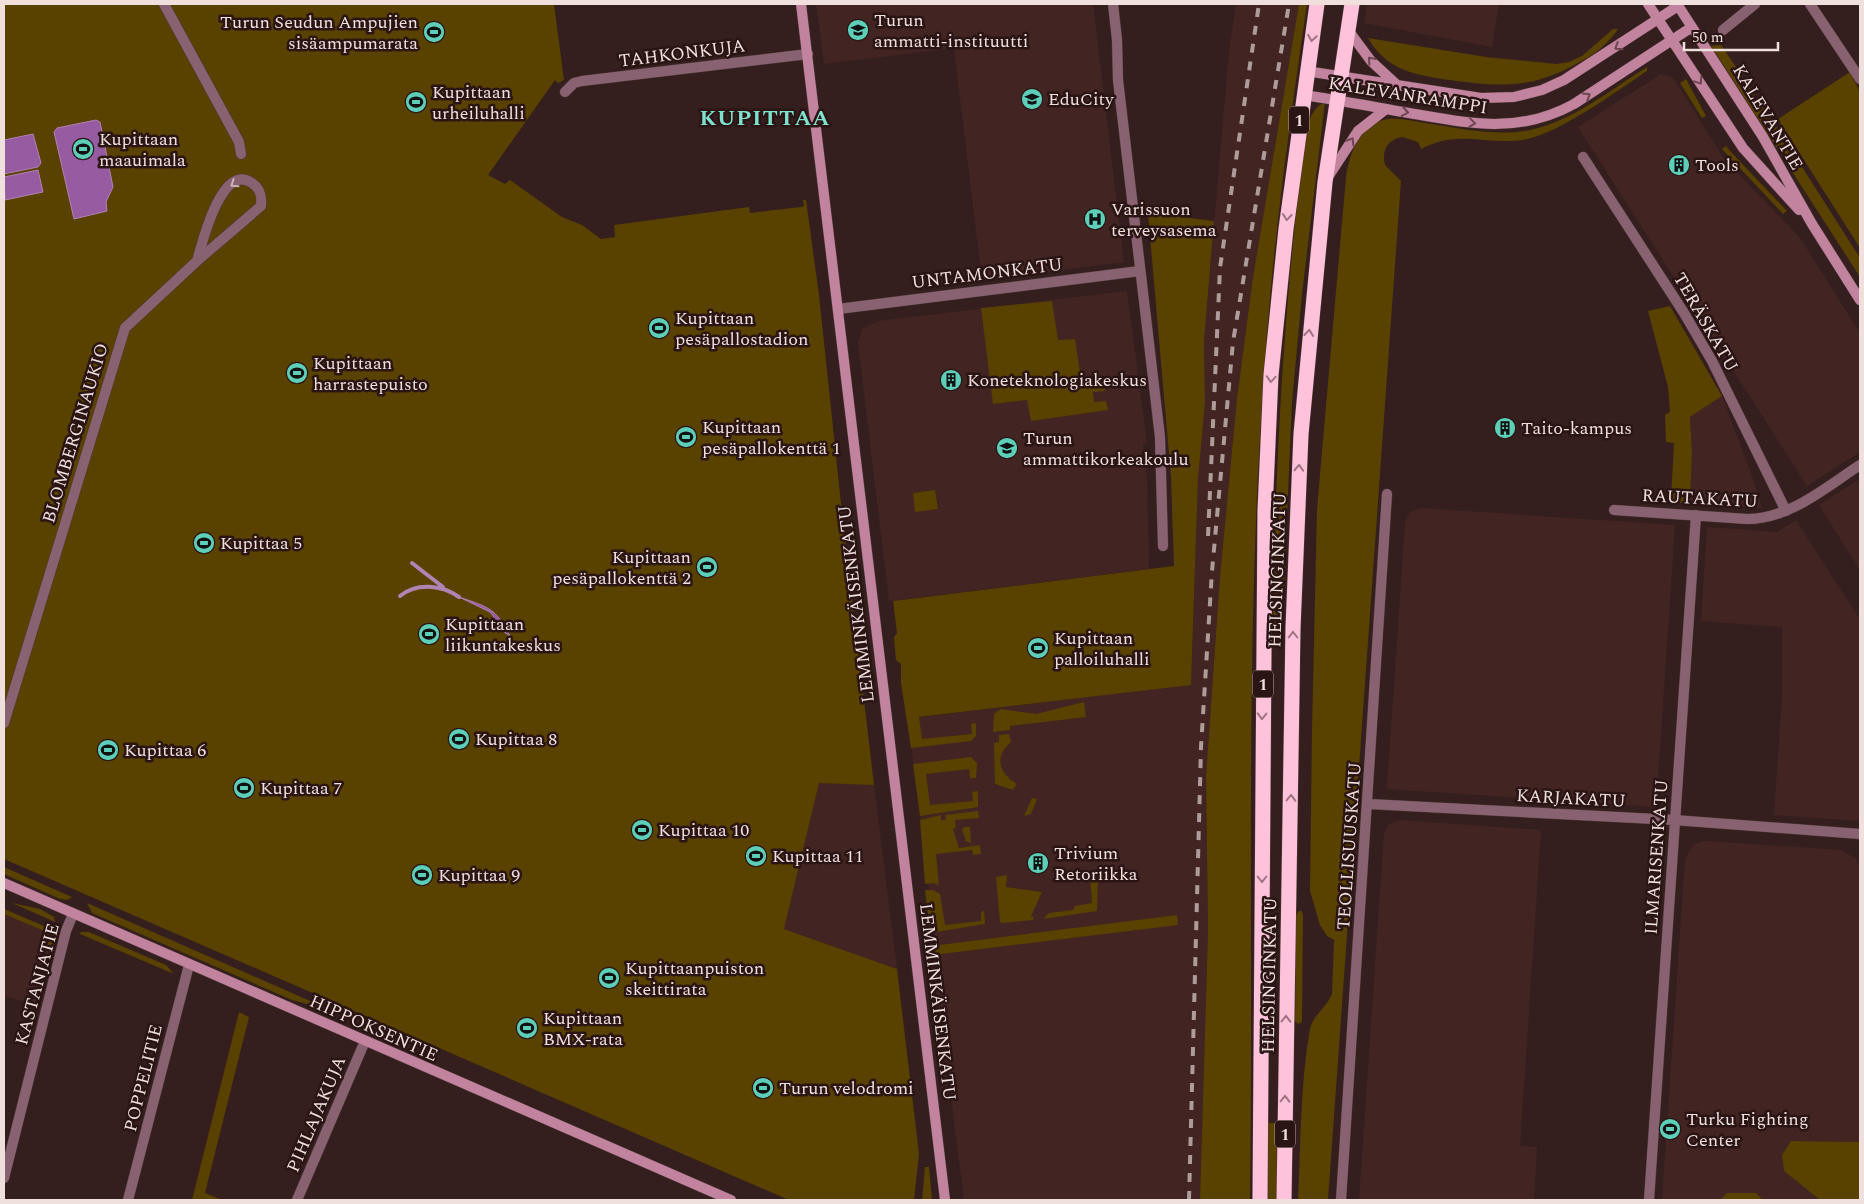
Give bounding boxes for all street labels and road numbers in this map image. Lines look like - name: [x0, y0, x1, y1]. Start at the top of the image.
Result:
- street label: TAHKONKUJA: [617, 32, 747, 75]
- street label: KALEVANTIE: [1725, 59, 1810, 175]
- street label: KALEVANRAMPPI: [1326, 70, 1489, 121]
- road number: 1: [1289, 106, 1309, 134]
- street label: UNTAMONKATU: [910, 251, 1064, 296]
- street label: TERÄSKATU: [1666, 267, 1745, 377]
- street label: BLOMBERGINAUKIO: [35, 340, 116, 526]
- street label: RAUTAKATU: [1641, 482, 1759, 515]
- street label: HELSINGINKATU: [1261, 492, 1294, 648]
- street label: LEMMINKÄISENKATU: [831, 503, 882, 704]
- road number: 1: [1253, 671, 1273, 698]
- street label: TEOLLISUUSKATU: [1330, 761, 1369, 931]
- street label: ILMARISENKATU: [1638, 778, 1675, 936]
- street label: KARJAKATU: [1516, 782, 1626, 815]
- street label: HELSINGINKATU: [1255, 897, 1284, 1053]
- street label: LEMMINKÄISENKATU: [912, 902, 963, 1103]
- street label: KASTANJATIE: [8, 920, 67, 1048]
- street label: HIPPOKSENTIE: [305, 988, 443, 1069]
- street label: POPPELITIE: [117, 1022, 170, 1135]
- street label: PIHLAJAKUJA: [280, 1052, 353, 1177]
- road number: 1: [1275, 1120, 1295, 1148]

